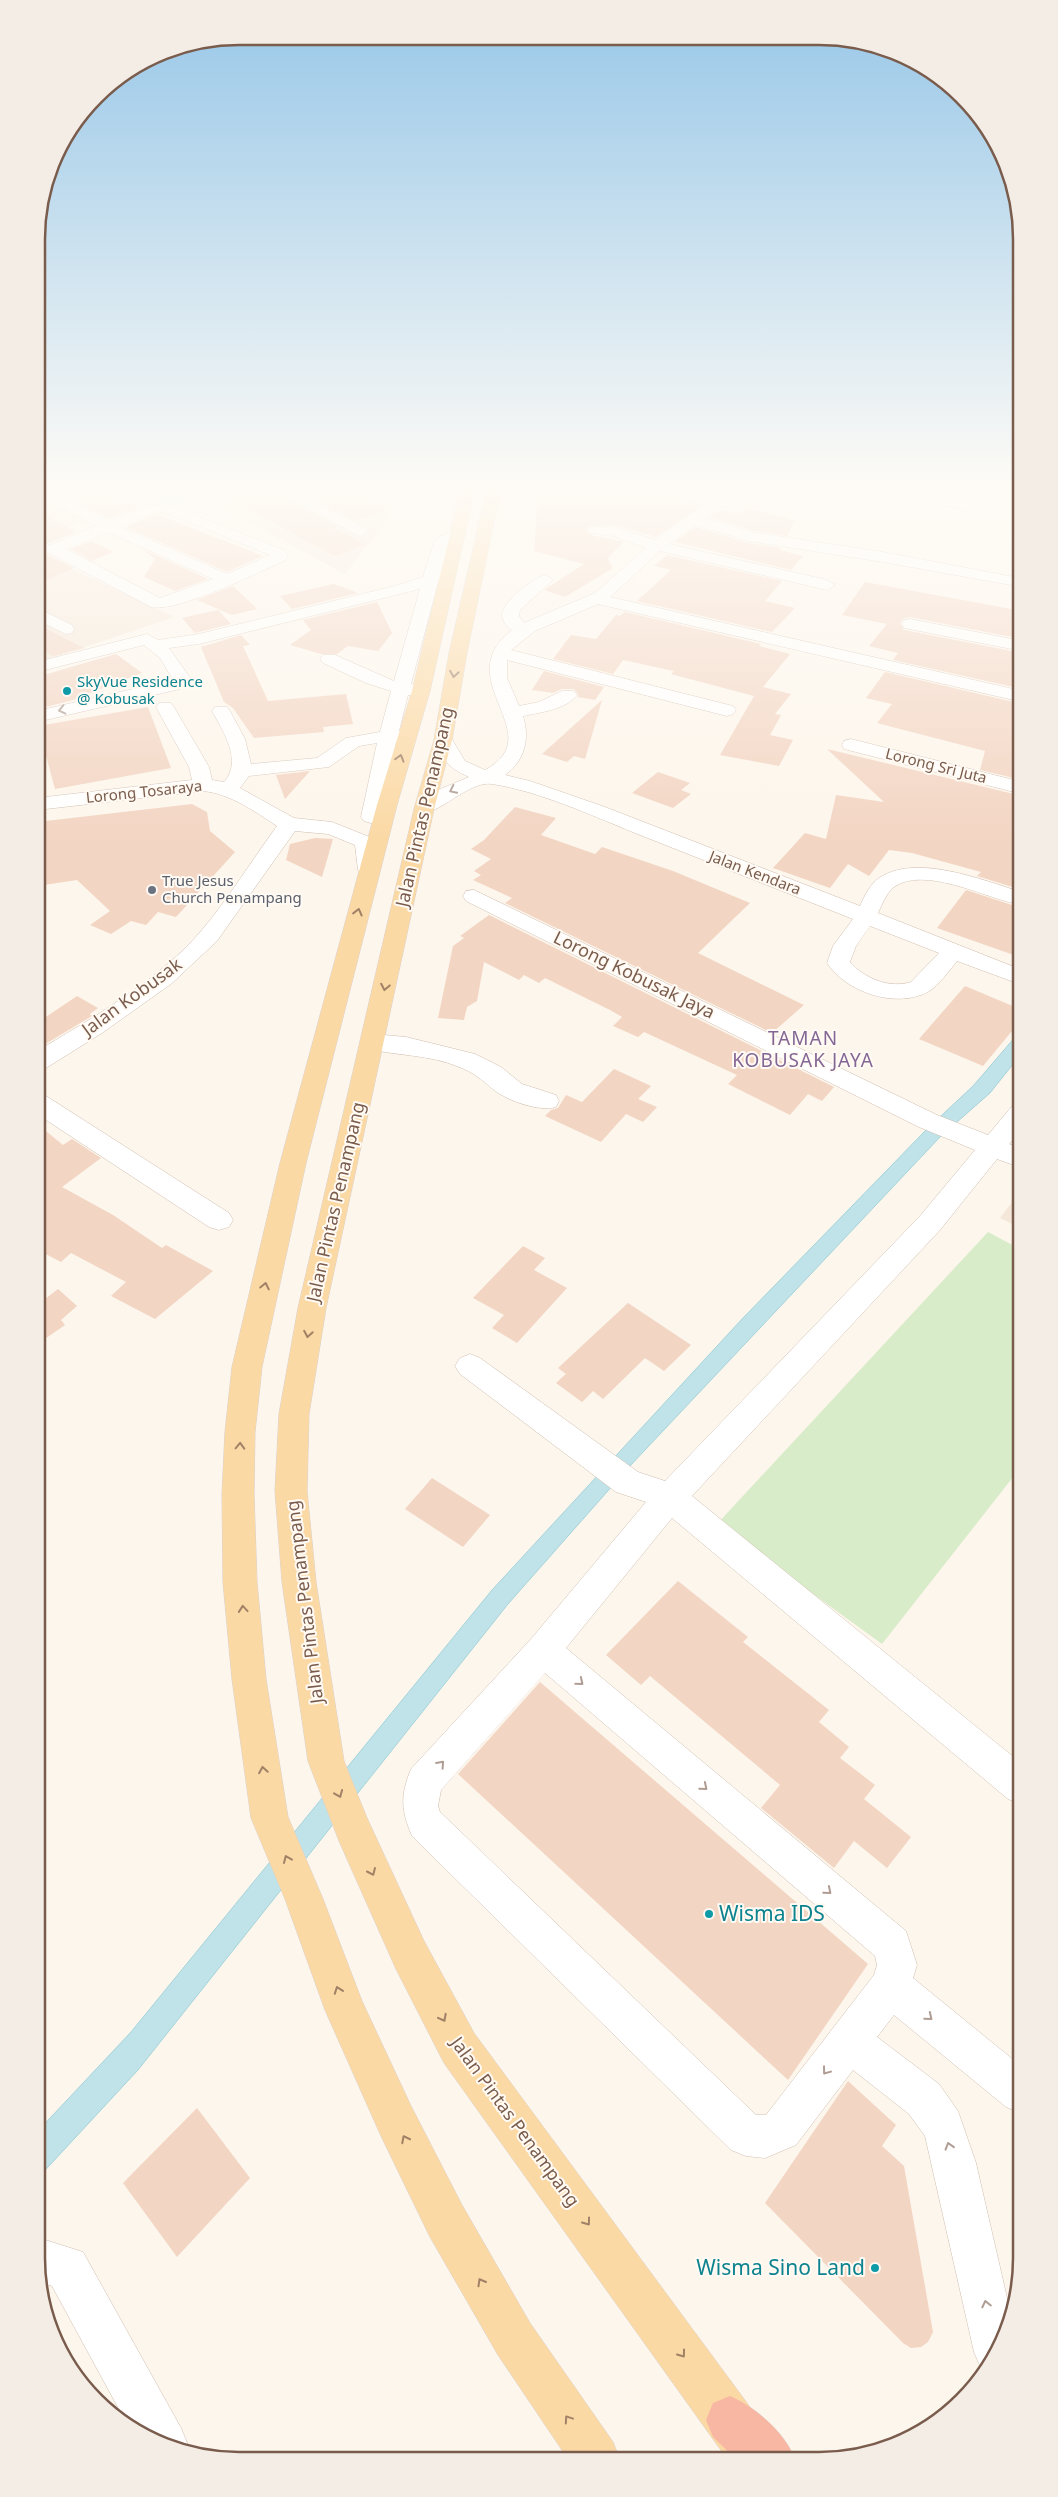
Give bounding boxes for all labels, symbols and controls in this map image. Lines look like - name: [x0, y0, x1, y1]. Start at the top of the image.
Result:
- one-way arrow: [450, 670, 460, 678]
- place label: SkyVue Residence @ Kobusak: [77, 671, 203, 708]
- marker: SkyVue Residence @ Kobusak: [61, 685, 73, 697]
- one-way arrow: [58, 704, 67, 715]
- street label: Jalan Pintas Penampang: [389, 704, 459, 911]
- street label: Lorong Sri Juta: [884, 743, 989, 787]
- one-way arrow: [395, 754, 405, 763]
- street label: Lorong Tosaraya: [85, 775, 203, 807]
- one-way arrow: [450, 784, 459, 794]
- street label: Jalan Kendara: [705, 845, 804, 899]
- place label: True Jesus Church Penampang: [162, 870, 302, 907]
- marker: True Jesus Church Penampang: [146, 884, 158, 896]
- one-way arrow: [353, 908, 363, 916]
- street label: Lorong Kobusak Jaya: [550, 925, 719, 1024]
- street label: Jalan Kobusak: [75, 952, 187, 1042]
- one-way arrow: [380, 983, 390, 992]
- district label: TAMAN KOBUSAK JAYA: [732, 1025, 874, 1073]
- street label: Jalan Pintas Penampang: [300, 1099, 370, 1306]
- one-way arrow: [259, 1282, 269, 1291]
- one-way arrow: [303, 1329, 313, 1338]
- one-way arrow: [234, 1442, 245, 1450]
- street label: Jalan Pintas Penampang: [280, 1499, 329, 1707]
- one-way arrow: [238, 1604, 249, 1612]
- one-way arrow: [574, 1676, 583, 1684]
- one-way arrow: [435, 1760, 444, 1769]
- one-way arrow: [258, 1766, 269, 1774]
- one-way arrow: [699, 1781, 708, 1790]
- one-way arrow: [333, 1789, 343, 1798]
- one-way arrow: [283, 1855, 294, 1864]
- one-way arrow: [366, 1867, 377, 1876]
- one-way arrow: [823, 1886, 832, 1895]
- place label: Wisma IDS: [719, 1899, 825, 1927]
- marker: Wisma IDS: [703, 1908, 715, 1920]
- one-way arrow: [334, 1987, 344, 1995]
- one-way arrow: [923, 2011, 932, 2019]
- one-way arrow: [437, 2013, 447, 2022]
- street label: Jalan Pintas Penampang: [445, 2030, 586, 2211]
- one-way arrow: [823, 2065, 832, 2075]
- one-way arrow: [400, 2135, 411, 2144]
- one-way arrow: [944, 2142, 954, 2150]
- one-way arrow: [581, 2217, 590, 2226]
- place label: Wisma Sino Land: [696, 2253, 865, 2281]
- marker: Wisma Sino Land: [869, 2262, 881, 2274]
- one-way arrow: [477, 2278, 487, 2287]
- one-way arrow: [981, 2299, 992, 2308]
- one-way arrow: [676, 2348, 685, 2358]
- one-way arrow: [565, 2415, 574, 2425]

